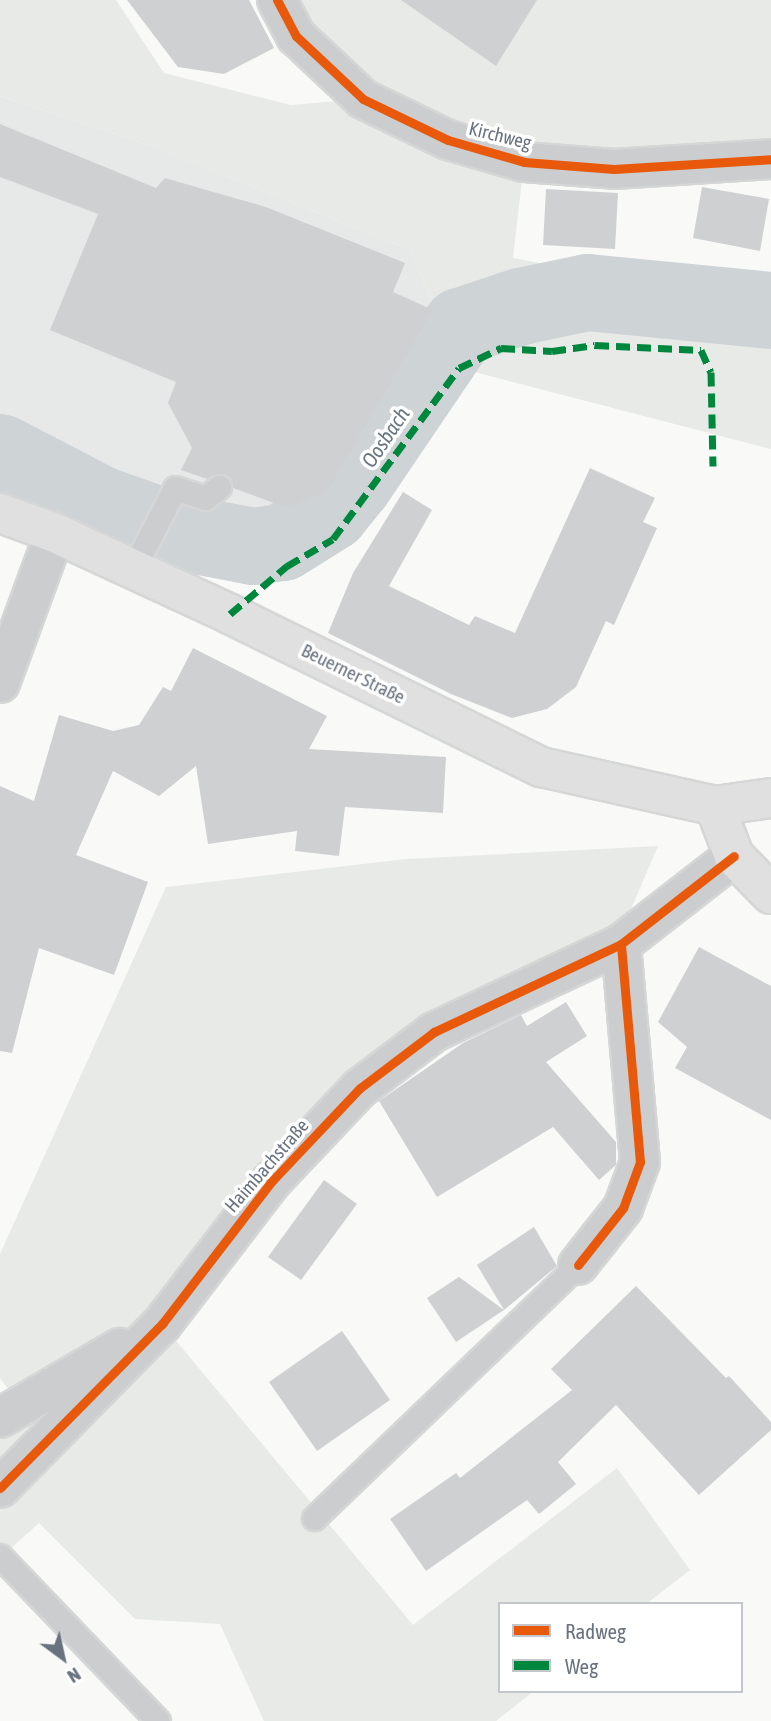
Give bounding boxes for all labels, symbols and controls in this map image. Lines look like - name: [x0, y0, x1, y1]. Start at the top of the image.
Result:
- street label: Kirchweg: [466, 117, 534, 155]
- water label: Oosbach: [356, 402, 414, 472]
- street label: Beuerner Straße: [298, 639, 408, 709]
- street label: Haimbachstraße: [220, 1115, 314, 1217]
- legend: [498, 1602, 743, 1693]
- text: Radweg: [565, 1619, 626, 1643]
- north arrow: [28, 1623, 98, 1693]
- text: Weg: [565, 1654, 598, 1678]
- text: N: [64, 1663, 85, 1688]

